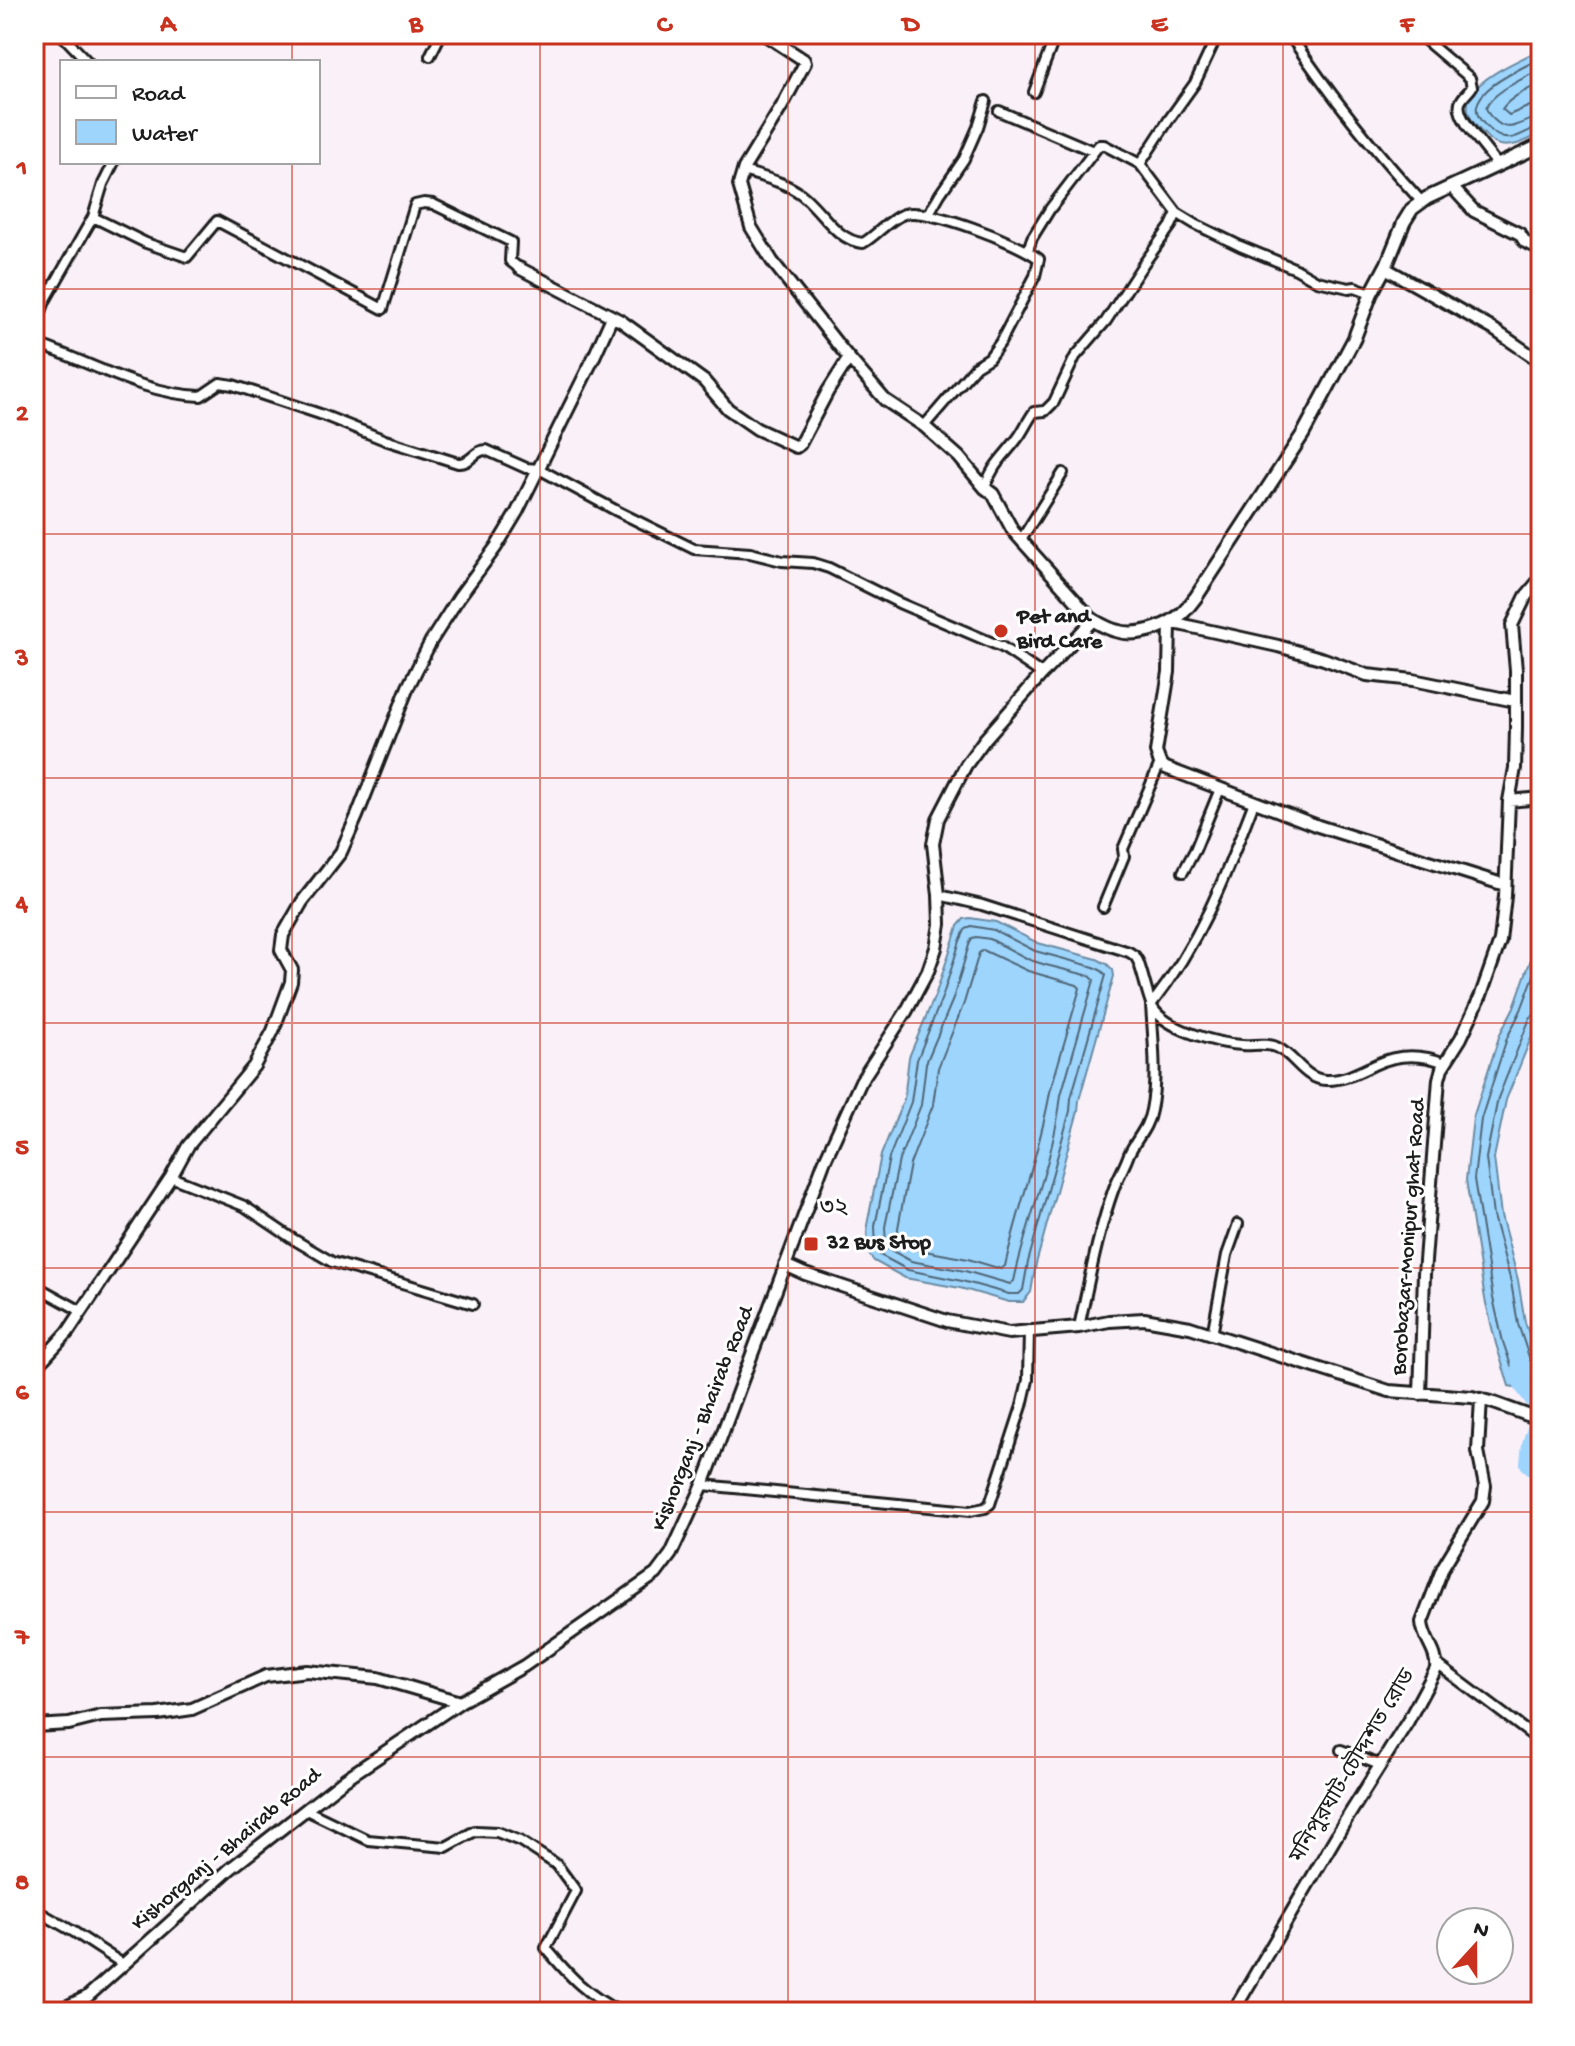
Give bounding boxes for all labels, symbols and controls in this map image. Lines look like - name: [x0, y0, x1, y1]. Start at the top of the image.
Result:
- text: A: [159, 11, 177, 42]
- text: B: [408, 11, 424, 42]
- text: C: [657, 11, 674, 42]
- text: D: [901, 11, 921, 42]
- text: E: [1151, 11, 1169, 42]
- text: F: [1399, 11, 1415, 42]
- legend: [60, 60, 320, 164]
- text: Road: [132, 81, 186, 110]
- text: Water: [132, 121, 199, 150]
- text: 1: [16, 155, 27, 186]
- text: 2: [16, 400, 29, 431]
- place label: Pet and Bird Care: [1016, 605, 1103, 656]
- marker: Pet and Bird Care: [992, 622, 1010, 640]
- text: 3: [14, 645, 29, 676]
- text: 4: [15, 890, 29, 921]
- street label: Borobazar-Monipur ghat Road: [1387, 1096, 1433, 1377]
- text: 5: [15, 1134, 29, 1165]
- district label: ৩২: [820, 1195, 848, 1224]
- place label: 32 Bus Stop: [826, 1231, 931, 1257]
- marker: 32 Bus Stop: [802, 1235, 820, 1253]
- street label: Kishorganj - Bhairab Road: [647, 1301, 762, 1535]
- text: 6: [15, 1379, 29, 1410]
- text: 7: [13, 1624, 30, 1655]
- street label: মনিপুরঘাট-চৌদ্দশত রোড: [1283, 1664, 1422, 1870]
- street label: Kishorganj - Bhairab Road: [127, 1762, 329, 1937]
- text: 8: [15, 1869, 29, 1900]
- north arrow: [1435, 1906, 1515, 1986]
- text: N: [1469, 1916, 1492, 1946]

